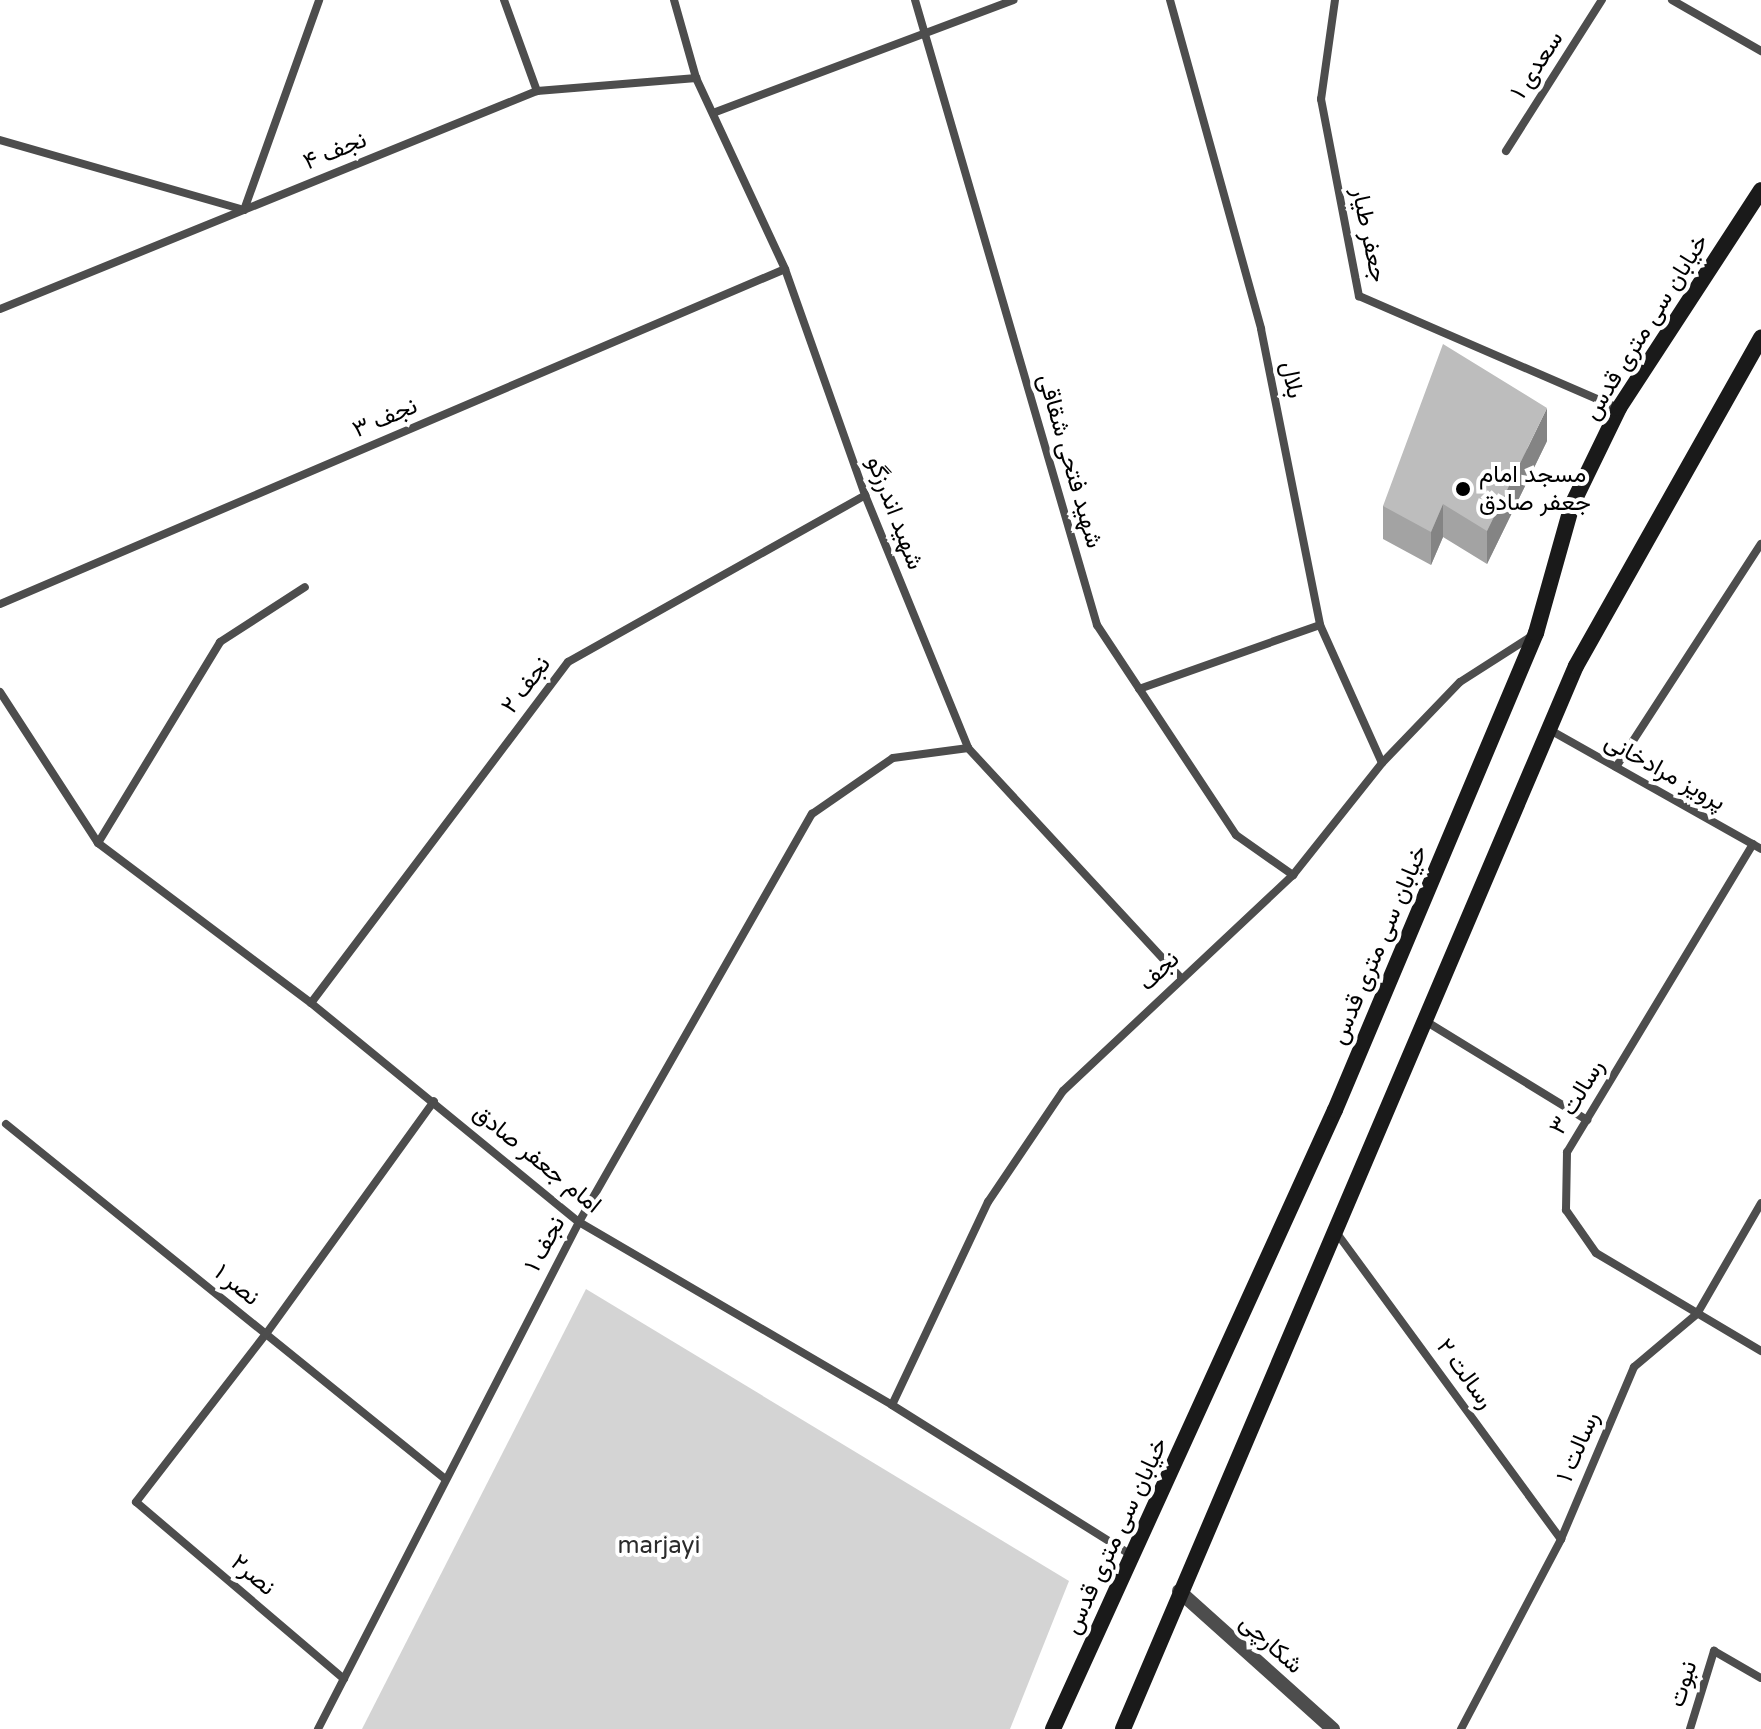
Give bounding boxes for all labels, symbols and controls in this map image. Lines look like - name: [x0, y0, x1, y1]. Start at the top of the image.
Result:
- street label: سعدی ۱: [1504, 25, 1570, 105]
- street label: نجف ۴: [299, 125, 371, 177]
- street label: جعفر طیار: [1345, 185, 1393, 285]
- street label: خیابان سی متری قدس: [1577, 229, 1715, 425]
- street label: بلال: [1274, 359, 1310, 401]
- street label: شهید فتحی شقاقی: [1031, 371, 1109, 551]
- street label: نجف ۳: [348, 392, 422, 444]
- street label: شهید اندرزگو: [860, 452, 930, 574]
- place label: مسجد امام جعفر صادق: [1479, 461, 1591, 517]
- marker: مسجد امام جعفر صادق: [1454, 480, 1472, 498]
- street label: نجف ۲: [495, 651, 557, 719]
- street label: پرویز مرادخانی: [1599, 727, 1731, 817]
- street label: خیابان سی متری قدس: [1324, 841, 1434, 1049]
- street label: نجف: [1133, 945, 1185, 997]
- street label: رسالت ۳: [1543, 1054, 1611, 1140]
- street label: امام جعفر صادق: [467, 1098, 607, 1220]
- street label: نجف ۱: [519, 1211, 571, 1277]
- street label: نصر ۱: [209, 1258, 265, 1312]
- street label: رسالت ۲: [1430, 1333, 1500, 1415]
- street label: رسالت ۱: [1550, 1407, 1606, 1487]
- street label: خیابان سی متری قدس: [1058, 1433, 1174, 1639]
- park label: marjayi: [618, 1532, 700, 1560]
- street label: نصر۲: [225, 1548, 281, 1602]
- street label: شکارچی: [1233, 1608, 1309, 1680]
- street label: نبوت: [1662, 1657, 1704, 1711]

